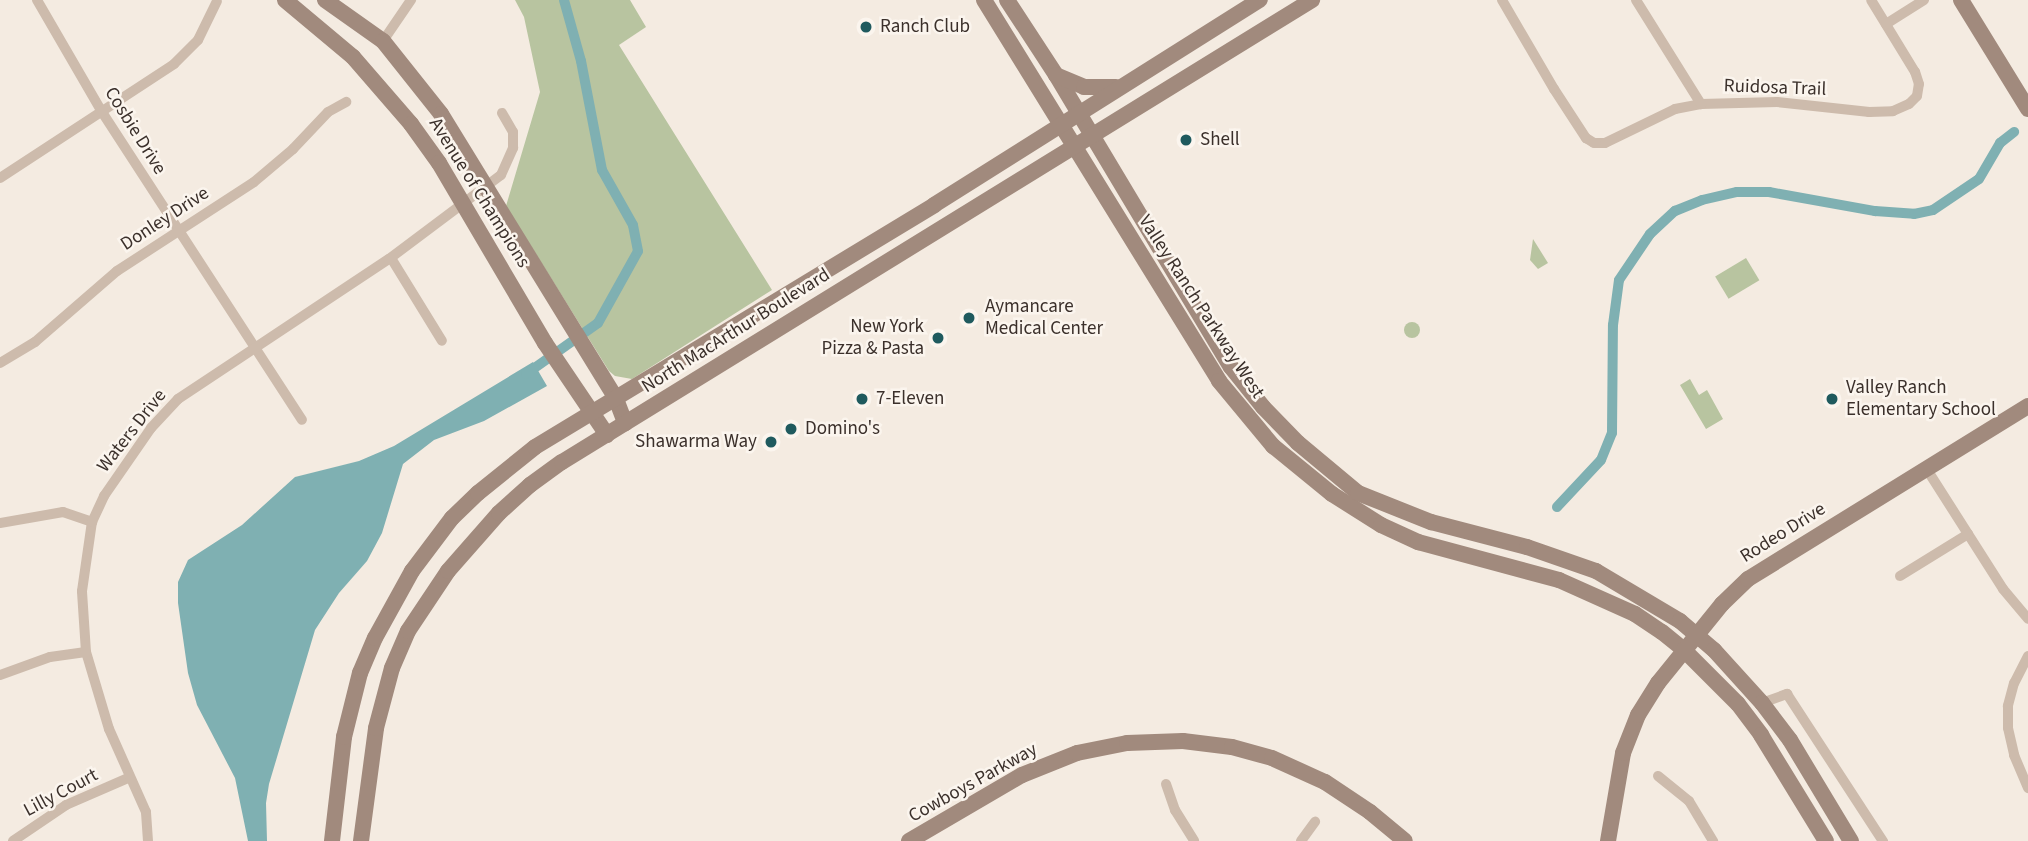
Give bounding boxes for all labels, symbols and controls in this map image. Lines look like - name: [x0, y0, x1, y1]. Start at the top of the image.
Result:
- place label: Ranch Club: [880, 16, 970, 38]
- marker: Ranch Club: [858, 19, 874, 35]
- street label: Ruidosa Trail: [1723, 75, 1827, 101]
- street label: Cosbie Drive: [99, 83, 171, 179]
- street label: Avenue of Champions: [424, 114, 534, 272]
- place label: Shell: [1200, 129, 1240, 151]
- marker: Shell: [1178, 132, 1194, 148]
- street label: Donley Drive: [117, 182, 213, 256]
- street label: Valley Ranch Parkway West: [1133, 211, 1269, 403]
- street label: North MacArthur Boulevard: [638, 264, 834, 398]
- place label: Aymancare Medical Center: [985, 296, 1103, 340]
- marker: Aymancare Medical Center: [959, 308, 979, 328]
- place label: New York Pizza & Pasta: [821, 316, 924, 360]
- marker: New York Pizza & Pasta: [930, 330, 946, 346]
- place label: Valley Ranch Elementary School: [1846, 377, 1996, 421]
- street label: Waters Drive: [93, 385, 171, 477]
- place label: 7-Eleven: [876, 388, 944, 410]
- marker: 7-Eleven: [854, 391, 870, 407]
- marker: Valley Ranch Elementary School: [1824, 391, 1840, 407]
- place label: Domino's: [805, 418, 880, 440]
- marker: Domino's: [783, 421, 799, 437]
- place label: Shawarma Way: [635, 431, 757, 453]
- marker: Shawarma Way: [763, 434, 779, 450]
- street label: Rodeo Drive: [1736, 498, 1830, 568]
- street label: Cowboys Parkway: [905, 738, 1041, 828]
- street label: Lilly Court: [20, 764, 102, 822]

